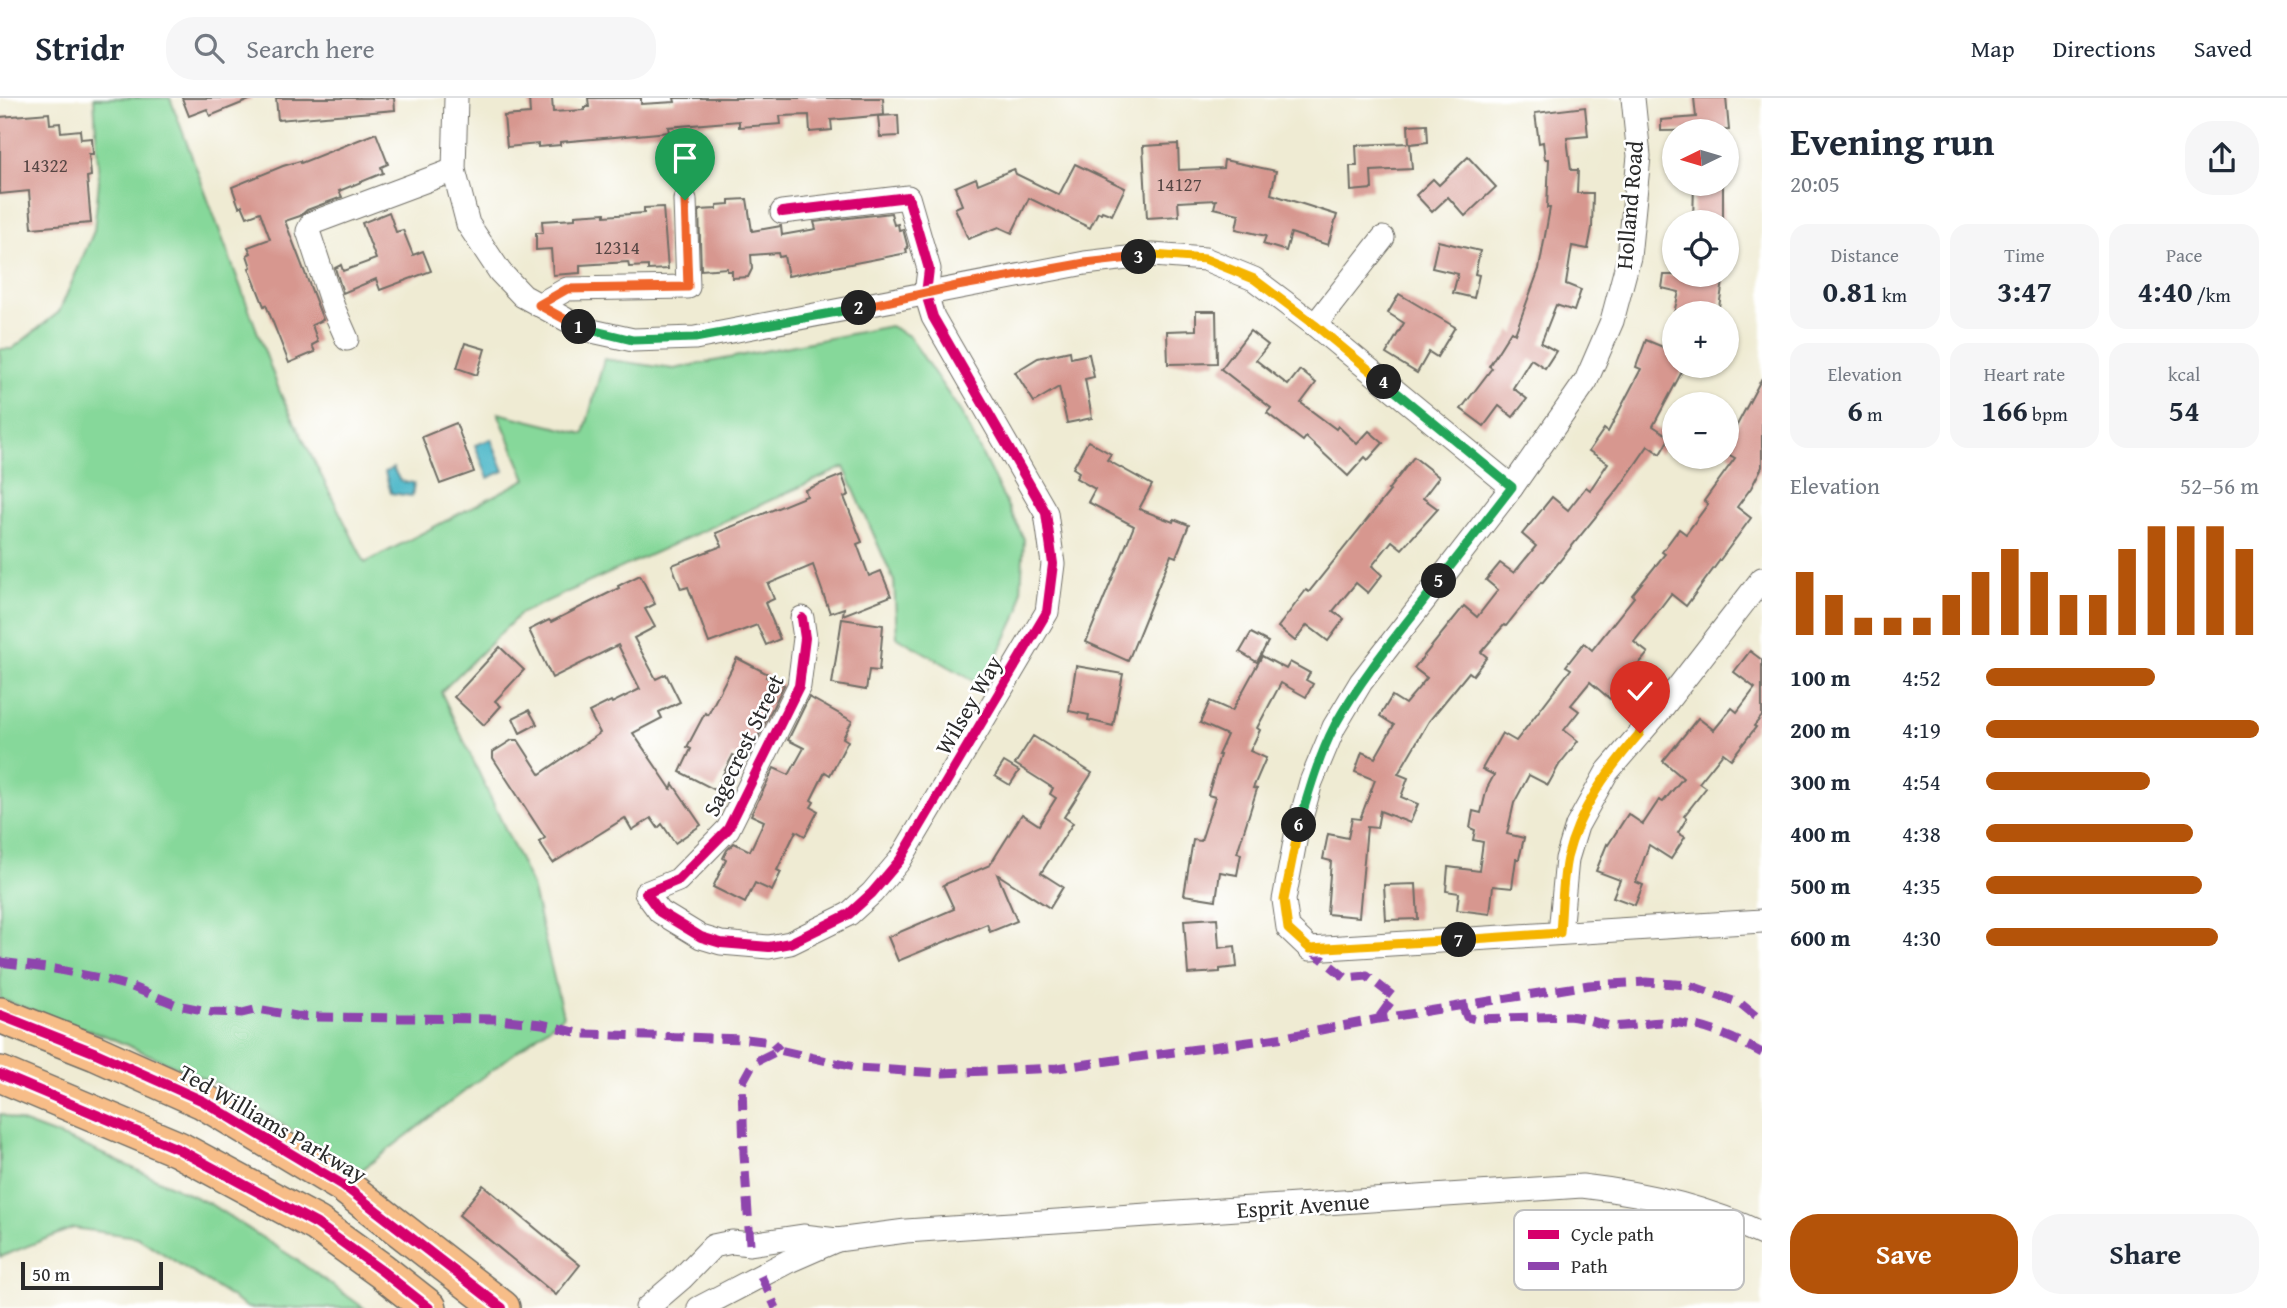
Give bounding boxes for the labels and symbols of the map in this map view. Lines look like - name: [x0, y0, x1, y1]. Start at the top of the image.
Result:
- north arrow: [1662, 119, 1740, 196]
- pin: [655, 128, 715, 200]
- street label: Holland Road: [1607, 139, 1651, 271]
- house number: 14322: [22, 151, 68, 179]
- house number: 14127: [1156, 170, 1202, 198]
- house number: 12314: [594, 233, 640, 261]
- pin: 3: [1122, 240, 1156, 274]
- pin: 2: [842, 290, 876, 326]
- pin: 1: [562, 310, 596, 344]
- pin: 4: [1366, 364, 1402, 400]
- pin: 5: [1422, 564, 1456, 598]
- street label: Wilsey Way: [926, 649, 1010, 761]
- pin: [1610, 661, 1670, 733]
- street label: Sagecrest Street: [694, 668, 792, 822]
- pin: 6: [1282, 808, 1316, 842]
- pin: 7: [1442, 922, 1476, 958]
- street label: Ted Williams Parkway: [173, 1056, 374, 1191]
- street label: Esprit Avenue: [1236, 1184, 1370, 1226]
- legend: [1514, 1210, 1744, 1290]
- text: Cycle path: [1571, 1220, 1654, 1248]
- text: Path: [1571, 1252, 1608, 1280]
- scale bar: [21, 1259, 163, 1291]

